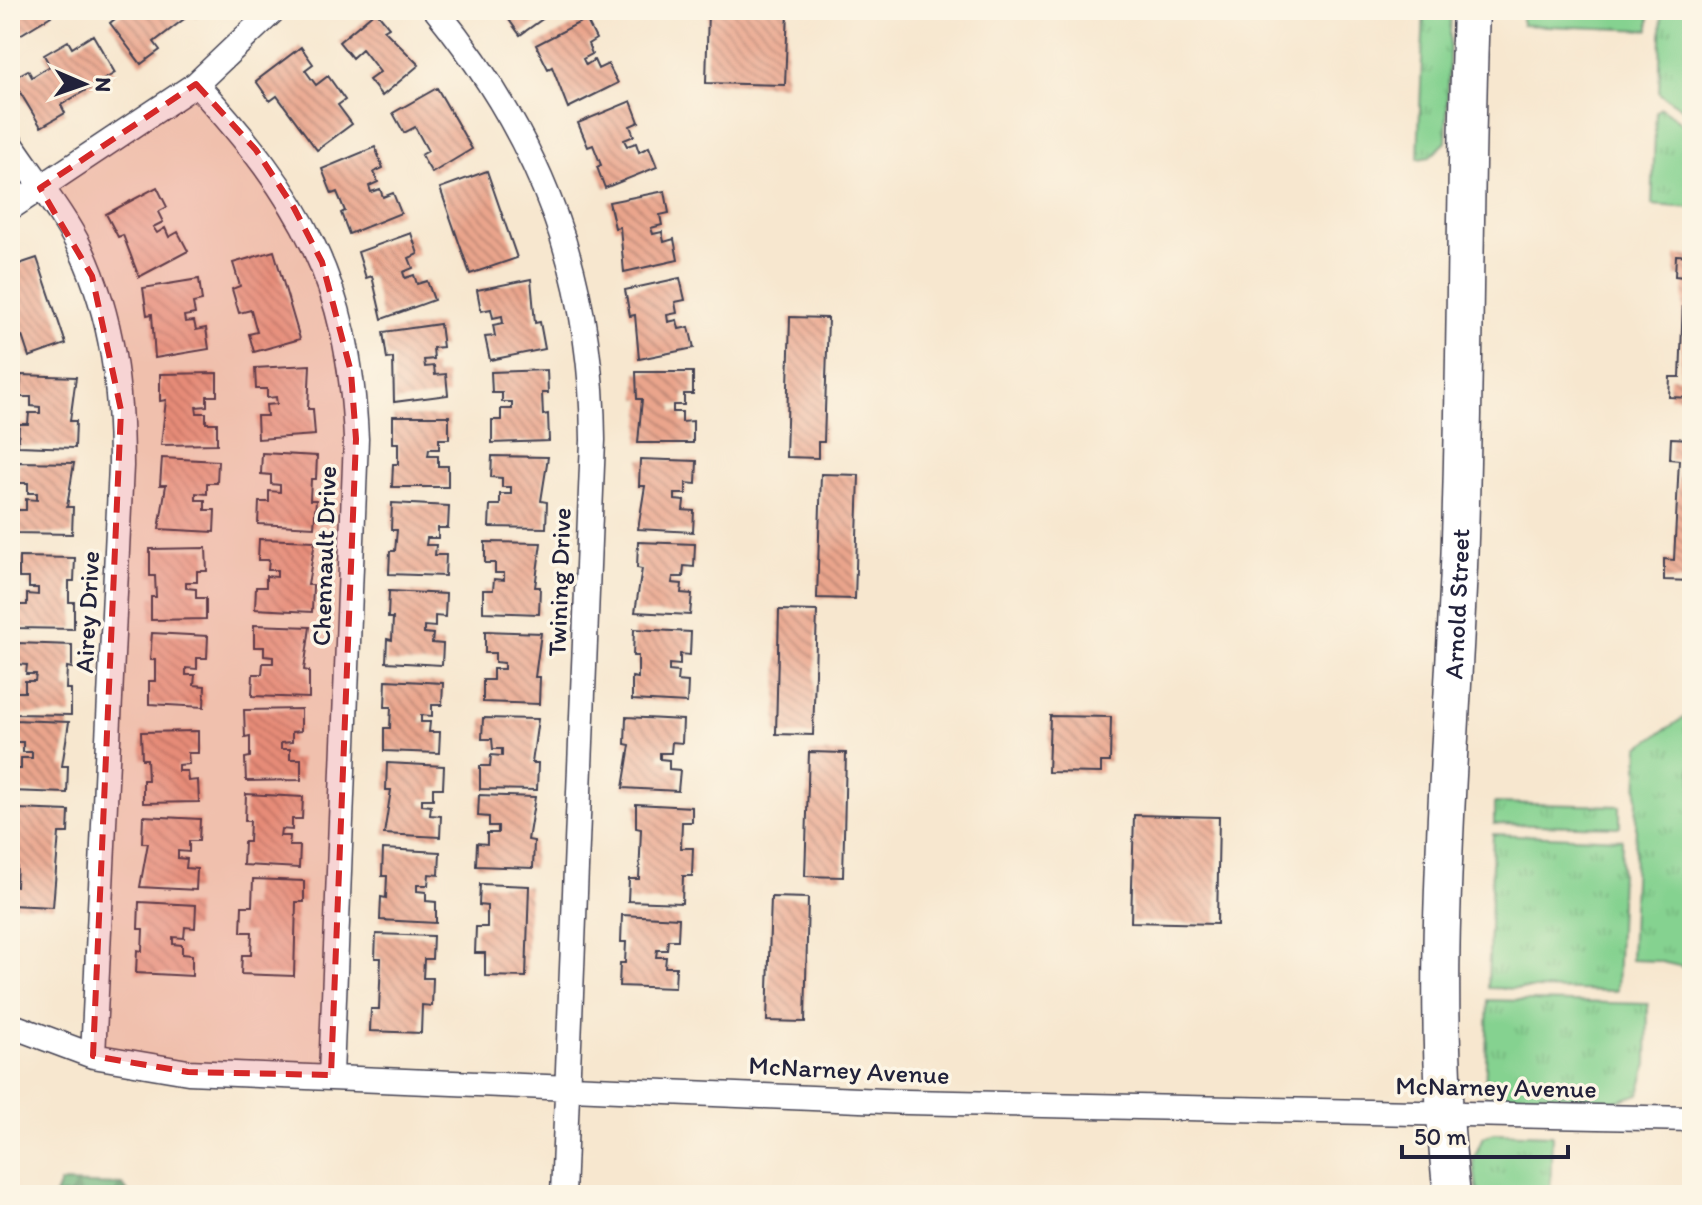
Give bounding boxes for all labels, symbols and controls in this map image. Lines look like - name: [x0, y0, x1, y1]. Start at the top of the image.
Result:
- north arrow: [44, 44, 124, 124]
- text: N: [90, 77, 117, 93]
- street label: Chennault Drive: [305, 465, 343, 647]
- street label: Twining Drive: [540, 507, 578, 657]
- street label: Arnold Street: [1437, 528, 1476, 680]
- street label: Airey Drive: [68, 550, 106, 674]
- street label: McNarney Avenue: [748, 1049, 950, 1091]
- street label: McNarney Avenue: [1395, 1069, 1597, 1105]
- scale bar: [1402, 1109, 1568, 1159]
- text: 50 m: [1414, 1122, 1467, 1151]

